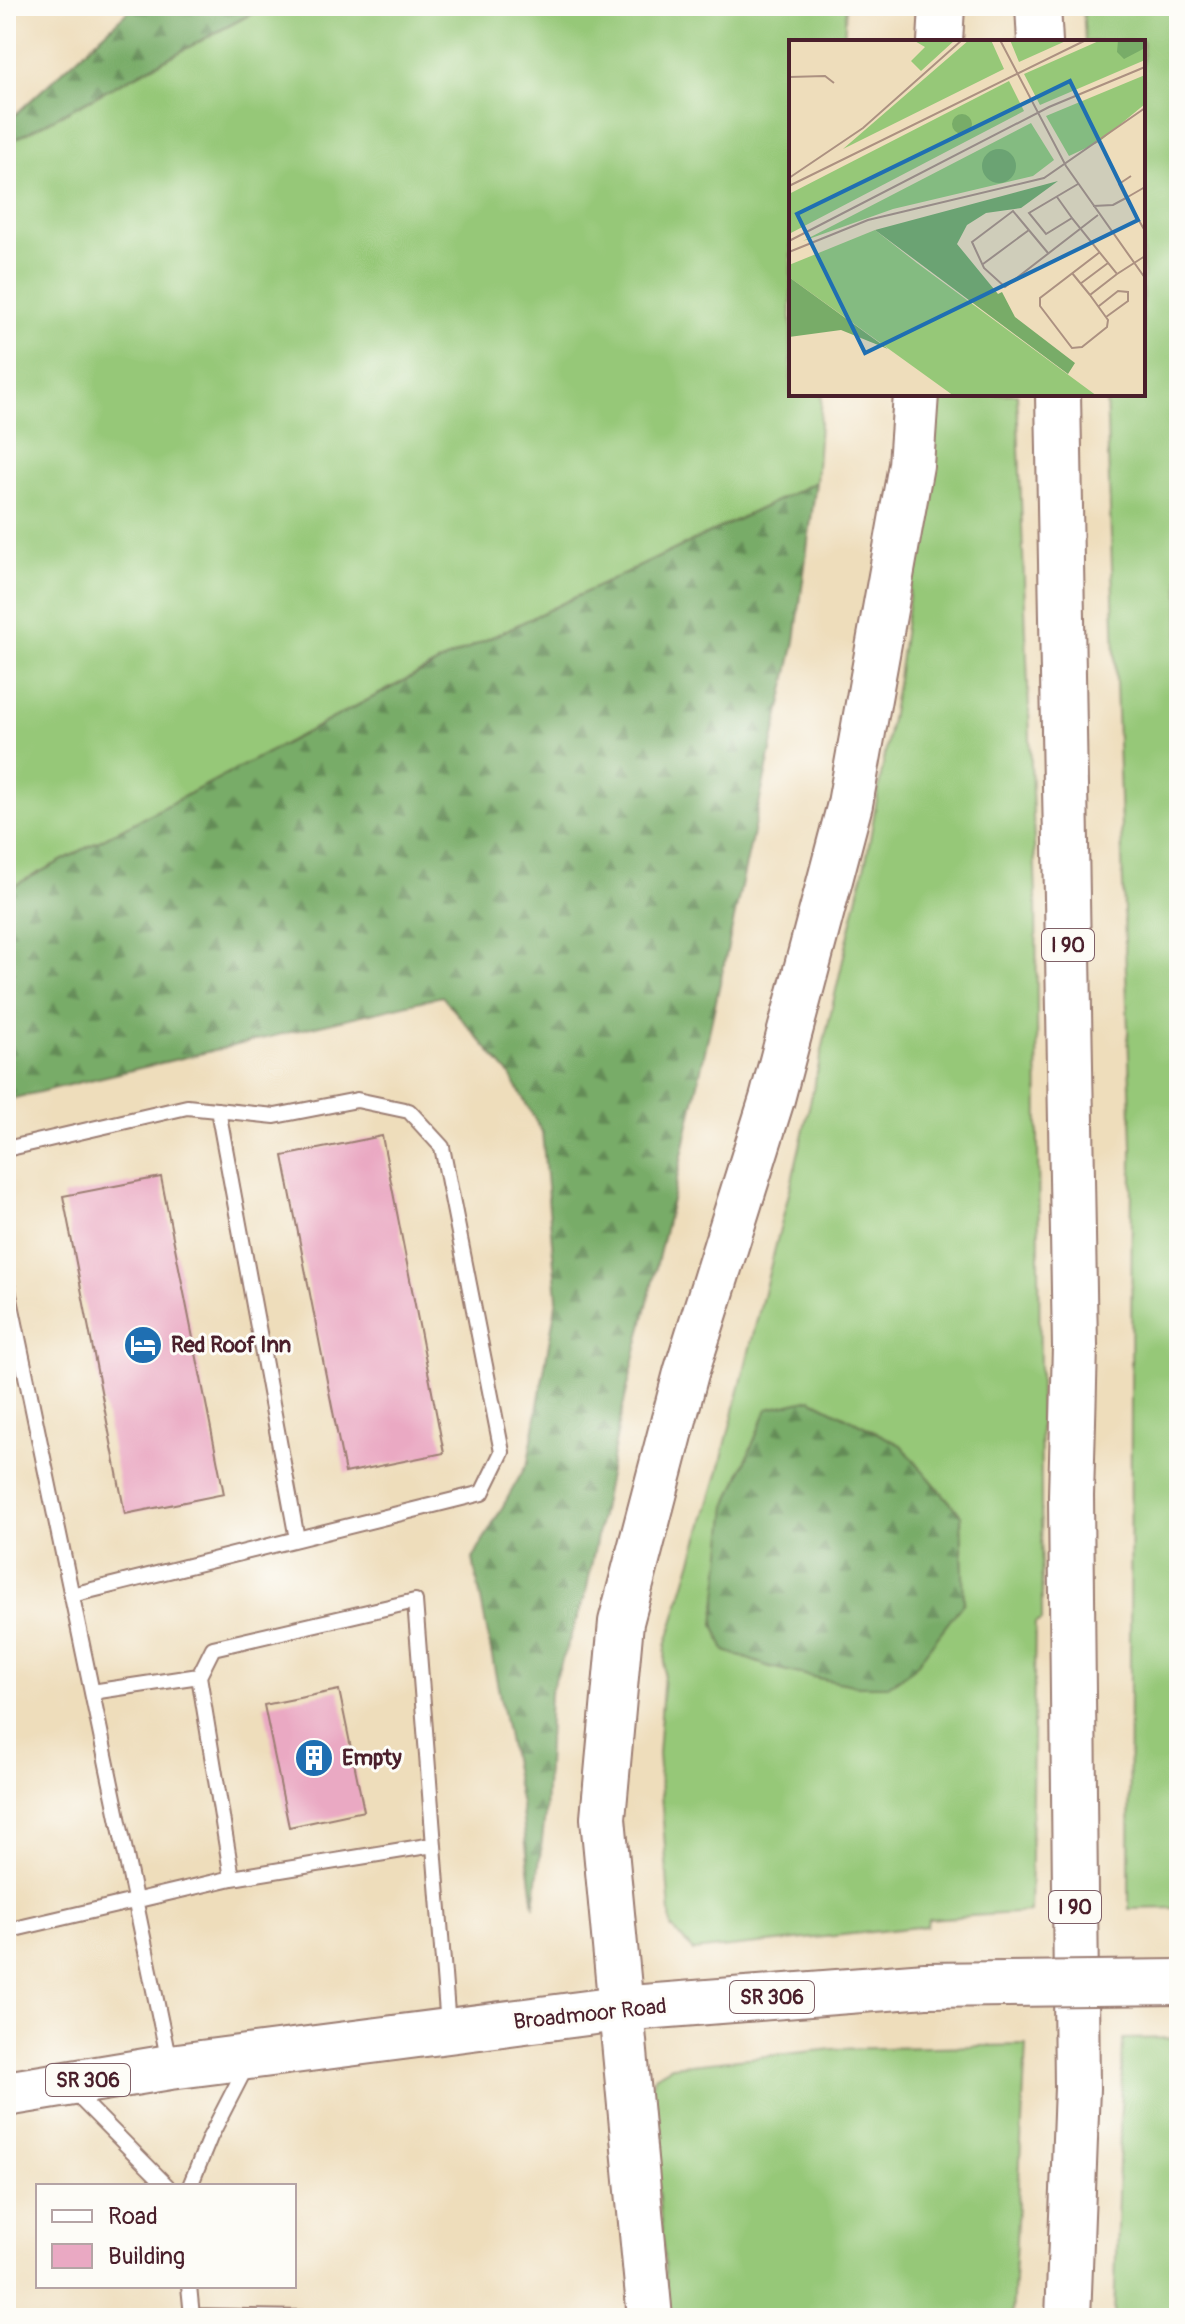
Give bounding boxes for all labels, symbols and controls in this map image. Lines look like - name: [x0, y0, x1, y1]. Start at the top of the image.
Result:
- inset map: [789, 40, 1145, 396]
- road number: I 90: [1042, 929, 1094, 961]
- hotel icon: Red Roof Inn: [122, 1324, 164, 1366]
- place label: Red Roof Inn: [171, 1331, 291, 1359]
- building icon: Empty: [293, 1737, 335, 1779]
- place label: Empty: [342, 1744, 402, 1772]
- road number: I 90: [1049, 1891, 1101, 1923]
- road number: SR 306: [730, 1981, 814, 2013]
- street label: Broadmoor Road: [512, 1992, 668, 2036]
- road number: SR 306: [46, 2064, 130, 2096]
- legend: [36, 2184, 296, 2288]
- text: Road: [108, 2202, 158, 2231]
- text: Building: [108, 2242, 185, 2271]

